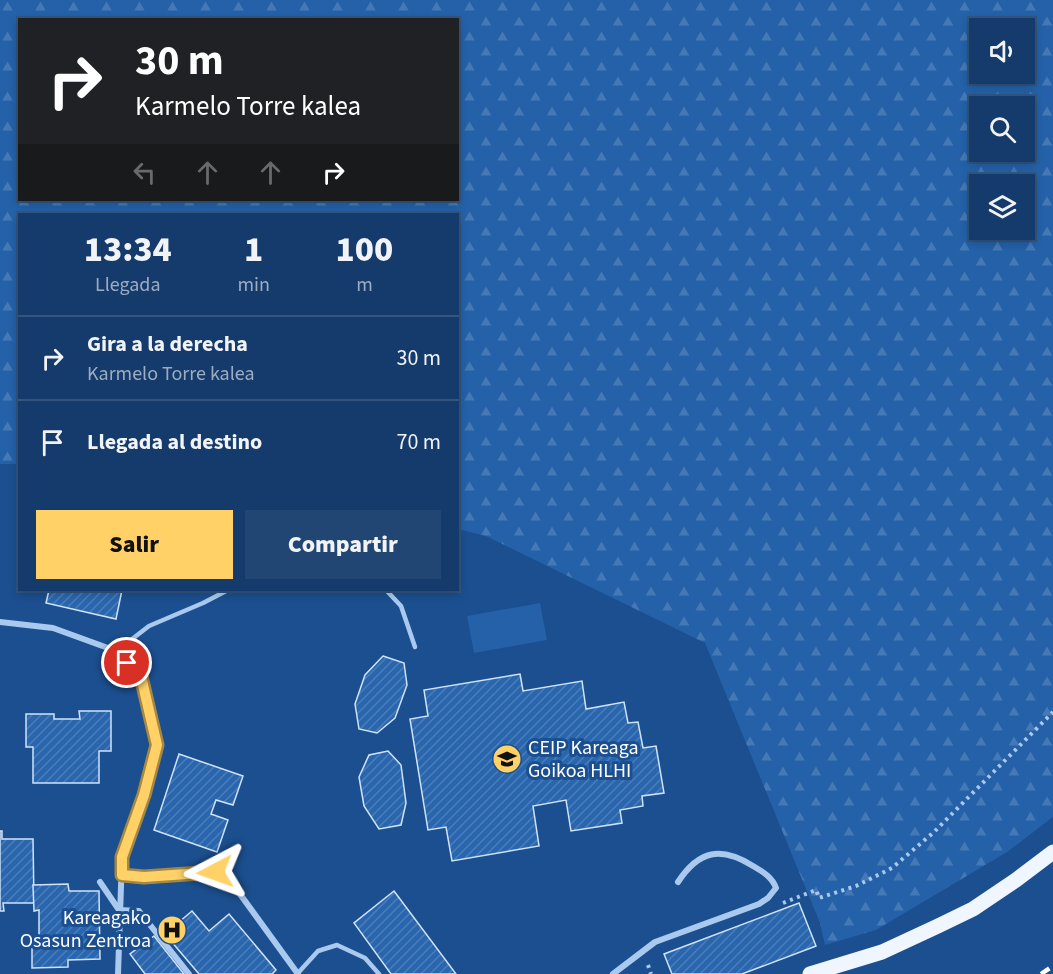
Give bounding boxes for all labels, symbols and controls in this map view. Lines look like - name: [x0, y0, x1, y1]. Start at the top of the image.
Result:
- map controls: [969, 18, 1035, 240]
- button: sound: [969, 18, 1035, 84]
- text: 30 m: [135, 31, 224, 91]
- icon: right: [36, 42, 114, 120]
- text: Karmelo Torre kalea: [135, 87, 361, 126]
- button: search: [969, 96, 1035, 162]
- icon: left: [128, 156, 161, 189]
- icon: ahead: [191, 156, 224, 189]
- icon: ahead: [254, 156, 287, 189]
- icon: right: [317, 156, 350, 189]
- button: layers: [969, 174, 1035, 240]
- text: 13:34: [84, 224, 172, 275]
- text: 1: [244, 224, 263, 275]
- text: 100: [336, 224, 393, 275]
- text: Llegada: [95, 271, 161, 299]
- text: min: [237, 271, 270, 299]
- text: m: [356, 271, 373, 299]
- text: Gira a la derecha: [87, 328, 248, 360]
- icon: right: [36, 342, 69, 375]
- text: 30 m: [396, 342, 441, 374]
- text: Karmelo Torre kalea: [87, 360, 254, 388]
- icon: arrive: [36, 426, 69, 459]
- text: Llegada al destino: [87, 426, 262, 458]
- text: 70 m: [396, 426, 441, 458]
- button: Salir: [36, 510, 233, 579]
- button: Compartir: [245, 510, 441, 579]
- pin: [101, 637, 152, 688]
- icon: arrive: [110, 646, 143, 679]
- place label: CEIP Kareaga Goikoa HLHI: [528, 734, 639, 785]
- school or university icon: CEIP Kareaga Goikoa HLHI: [491, 743, 523, 775]
- position arrow: [183, 840, 247, 904]
- place label: Kareagako Osasun Zentroa: [20, 904, 151, 955]
- hospital icon: Kareagako Osasun Zentroa: [156, 914, 188, 946]

